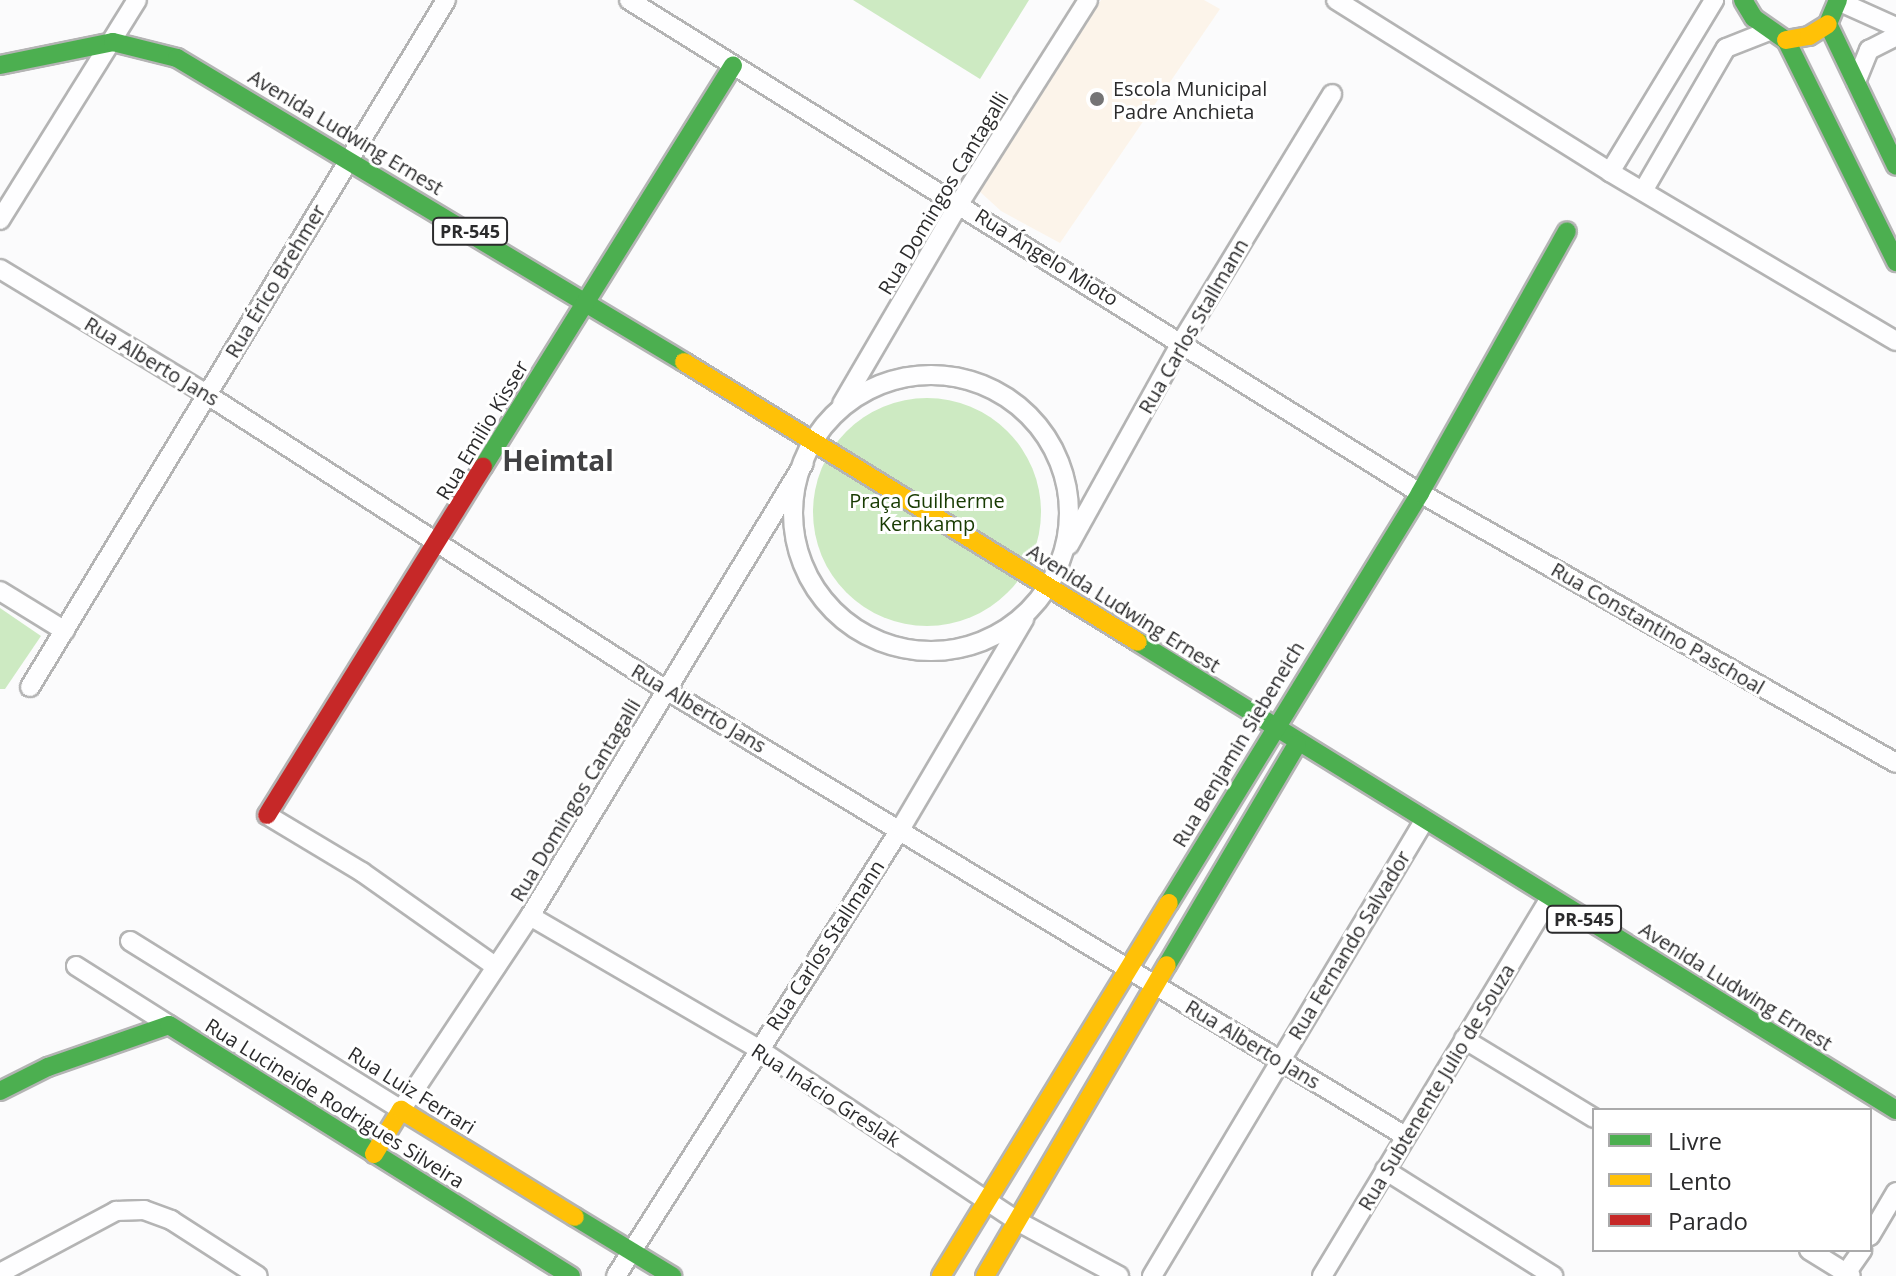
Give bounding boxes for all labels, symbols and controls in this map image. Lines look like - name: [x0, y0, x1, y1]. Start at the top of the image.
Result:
- street label: Avenida Ludwing Ernest: [244, 64, 448, 200]
- place label: Escola Municipal Padre Anchieta: [1113, 76, 1267, 123]
- street label: Rua Domingos Cantagalli: [873, 87, 1013, 299]
- marker: Escola Municipal Padre Anchieta: [1088, 90, 1106, 108]
- street label: Rua Érico Brehmer: [220, 200, 330, 362]
- street label: Rua Ángelo Mioto: [971, 203, 1123, 311]
- road number: PR-545: [432, 217, 508, 245]
- street label: Rua Carlos Stallmann: [1133, 234, 1253, 418]
- street label: Rua Alberto Jans: [80, 311, 224, 411]
- street label: Rua Emilio Kisser: [431, 356, 533, 504]
- district label: Heimtal: [502, 443, 614, 477]
- park label: Praça Guilherme Kernkamp: [849, 489, 1005, 536]
- street label: Avenida Ludwing Ernest: [1023, 539, 1225, 677]
- street label: Rua Constantino Paschoal: [1547, 557, 1769, 699]
- street label: Rua Benjamin Siebeneich: [1167, 637, 1309, 851]
- street label: Rua Alberto Jans: [627, 658, 771, 758]
- street label: Rua Domingos Cantagalli: [505, 694, 645, 906]
- street label: Rua Fernando Salvador: [1283, 846, 1415, 1044]
- street label: Rua Carlos Stallmann: [761, 855, 889, 1035]
- road number: PR-545: [1546, 905, 1622, 933]
- street label: Avenida Ludwing Ernest: [1635, 917, 1837, 1055]
- street label: Rua Subtenente Julio de Souza: [1353, 959, 1519, 1215]
- street label: Rua Alberto Jans: [1181, 994, 1325, 1094]
- street label: Rua Lucineide Rodrigues Silveira: [201, 1013, 469, 1193]
- street label: Rua Inácio Greslak: [747, 1038, 905, 1152]
- street label: Rua Luiz Ferrari: [344, 1041, 480, 1139]
- legend: [1592, 1108, 1872, 1252]
- text: Livre: [1668, 1124, 1722, 1157]
- text: Lento: [1668, 1164, 1732, 1197]
- text: Parado: [1668, 1204, 1748, 1237]

